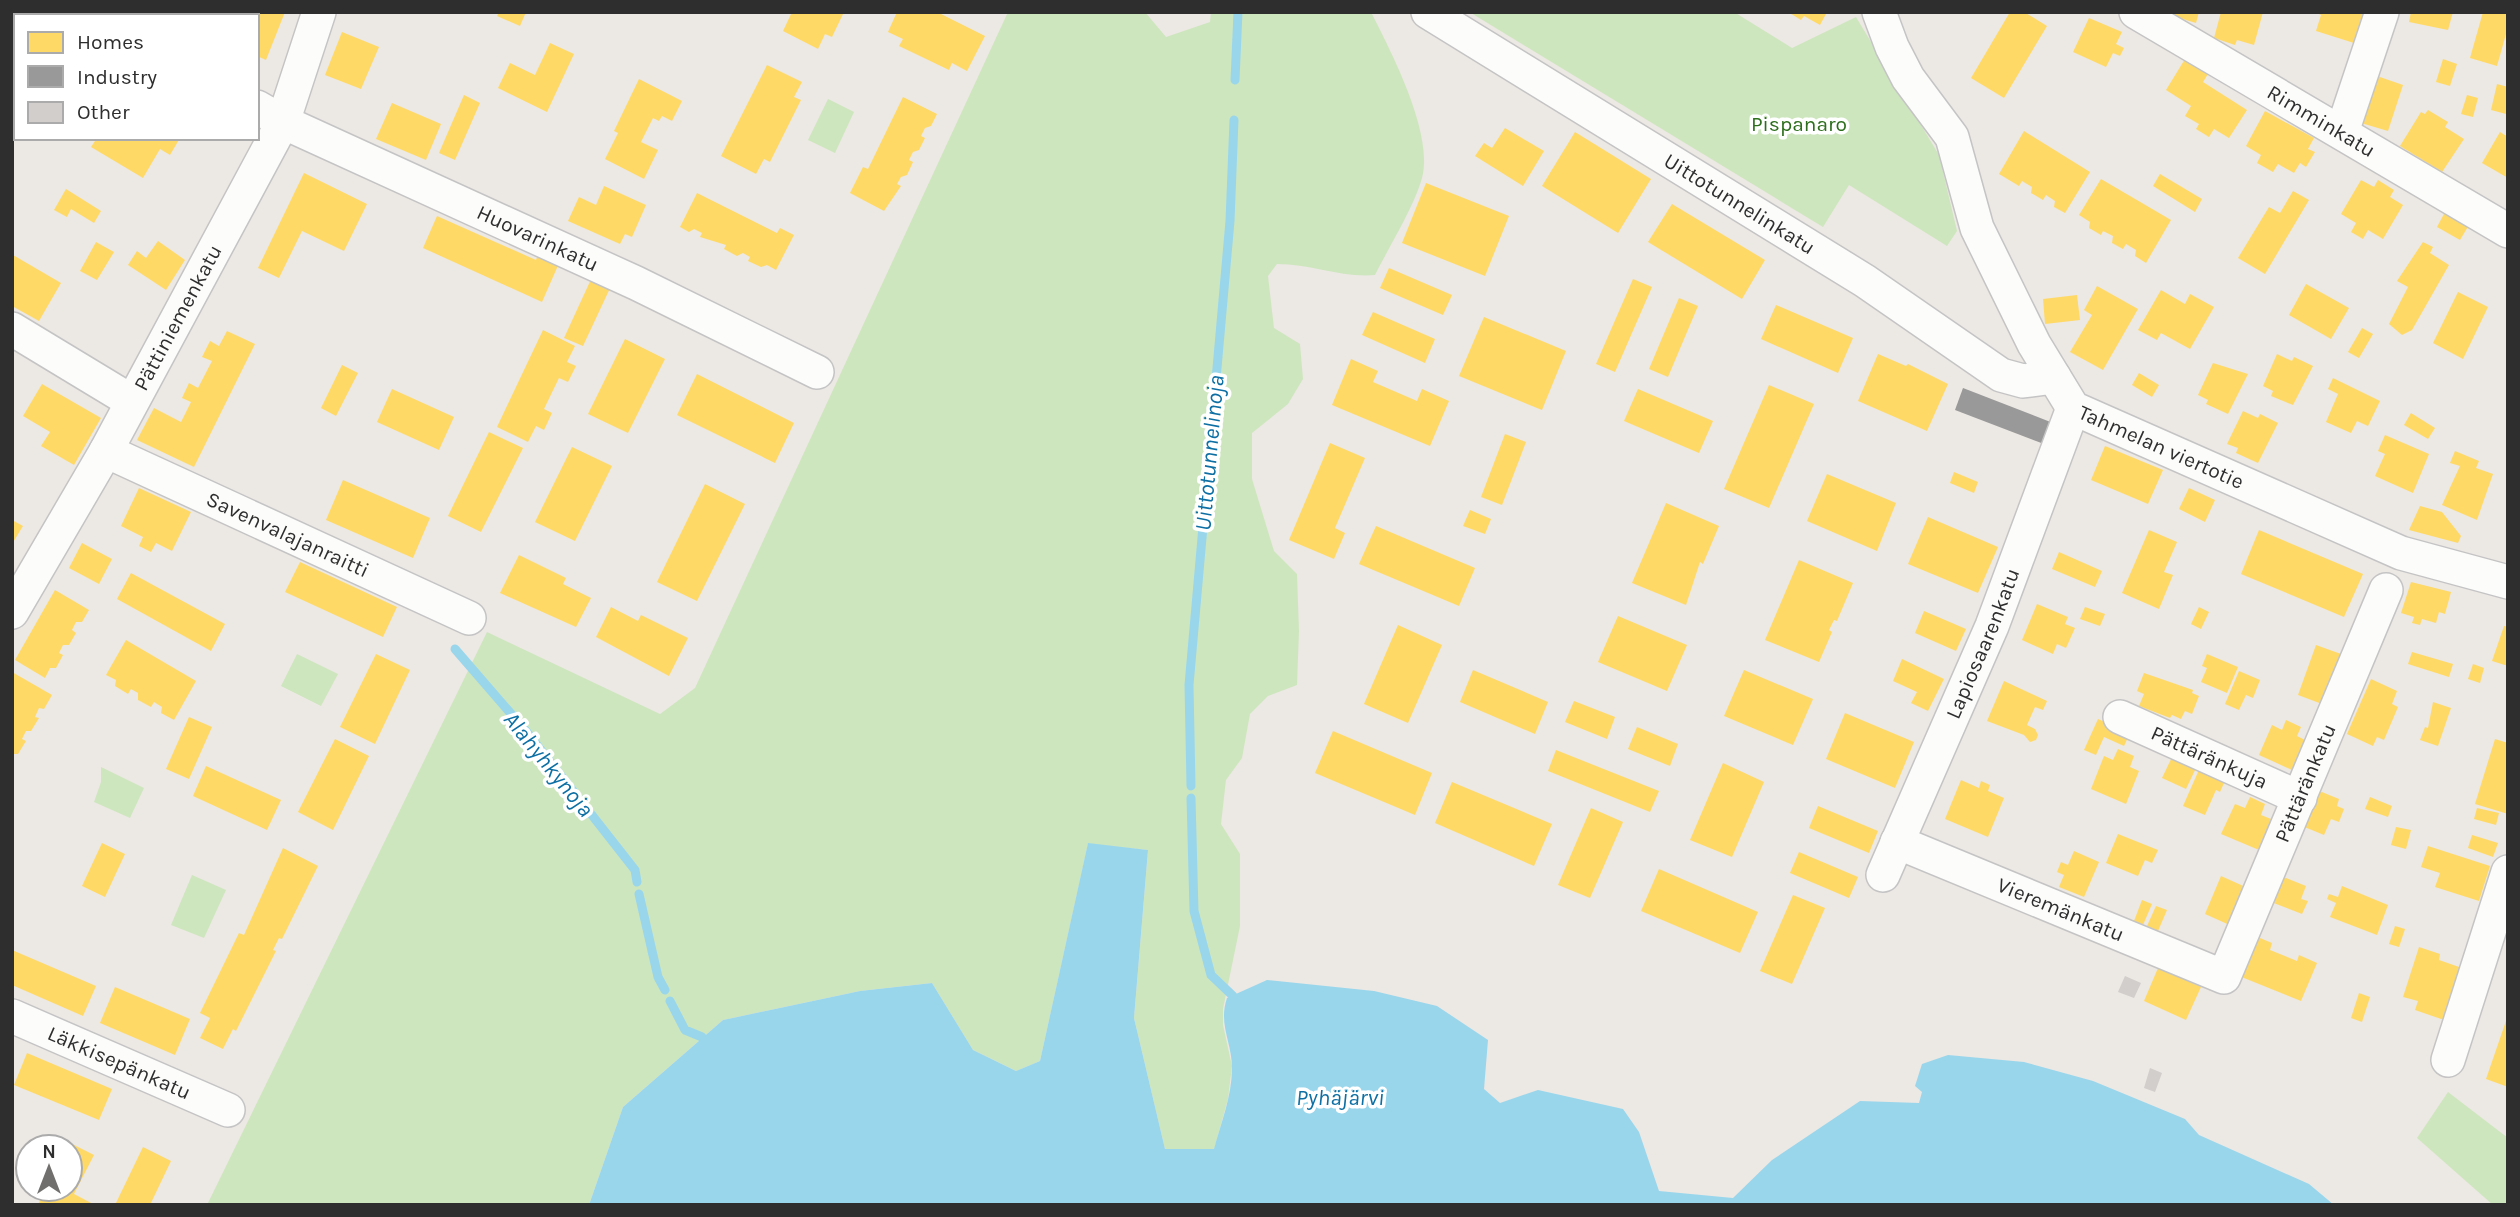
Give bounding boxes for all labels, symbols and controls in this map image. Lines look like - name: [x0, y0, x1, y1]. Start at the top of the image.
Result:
- legend: [14, 14, 259, 140]
- text: Homes: [77, 30, 144, 54]
- text: Industry: [77, 65, 157, 89]
- street label: Rimminkatu: [2263, 80, 2380, 162]
- text: Other: [77, 100, 130, 124]
- park label: Pispanaro: [1751, 112, 1847, 136]
- street label: Uittotunnelinkatu: [1660, 148, 1820, 259]
- street label: Huovarinkatu: [473, 200, 602, 276]
- street label: Pättiniemenkatu: [129, 240, 227, 395]
- water label: Uittotunnelinoja: [1189, 374, 1230, 532]
- street label: Tahmelan viertotie: [2075, 400, 2248, 494]
- street label: Savenvalajanraitti: [203, 487, 373, 582]
- street label: Lapiosaarenkatu: [1941, 565, 2024, 723]
- water label: Alahyhkynoja: [498, 706, 599, 822]
- street label: Pättäränkatu: [2270, 720, 2341, 846]
- street label: Pättäränkuja: [2147, 721, 2271, 794]
- street label: Vieremänkatu: [1994, 873, 2128, 946]
- street label: Läkkisepänkatu: [44, 1021, 195, 1104]
- water label: Pyhäjärvi: [1296, 1084, 1384, 1111]
- north arrow: [14, 1133, 84, 1203]
- text: N: [42, 1141, 56, 1163]

